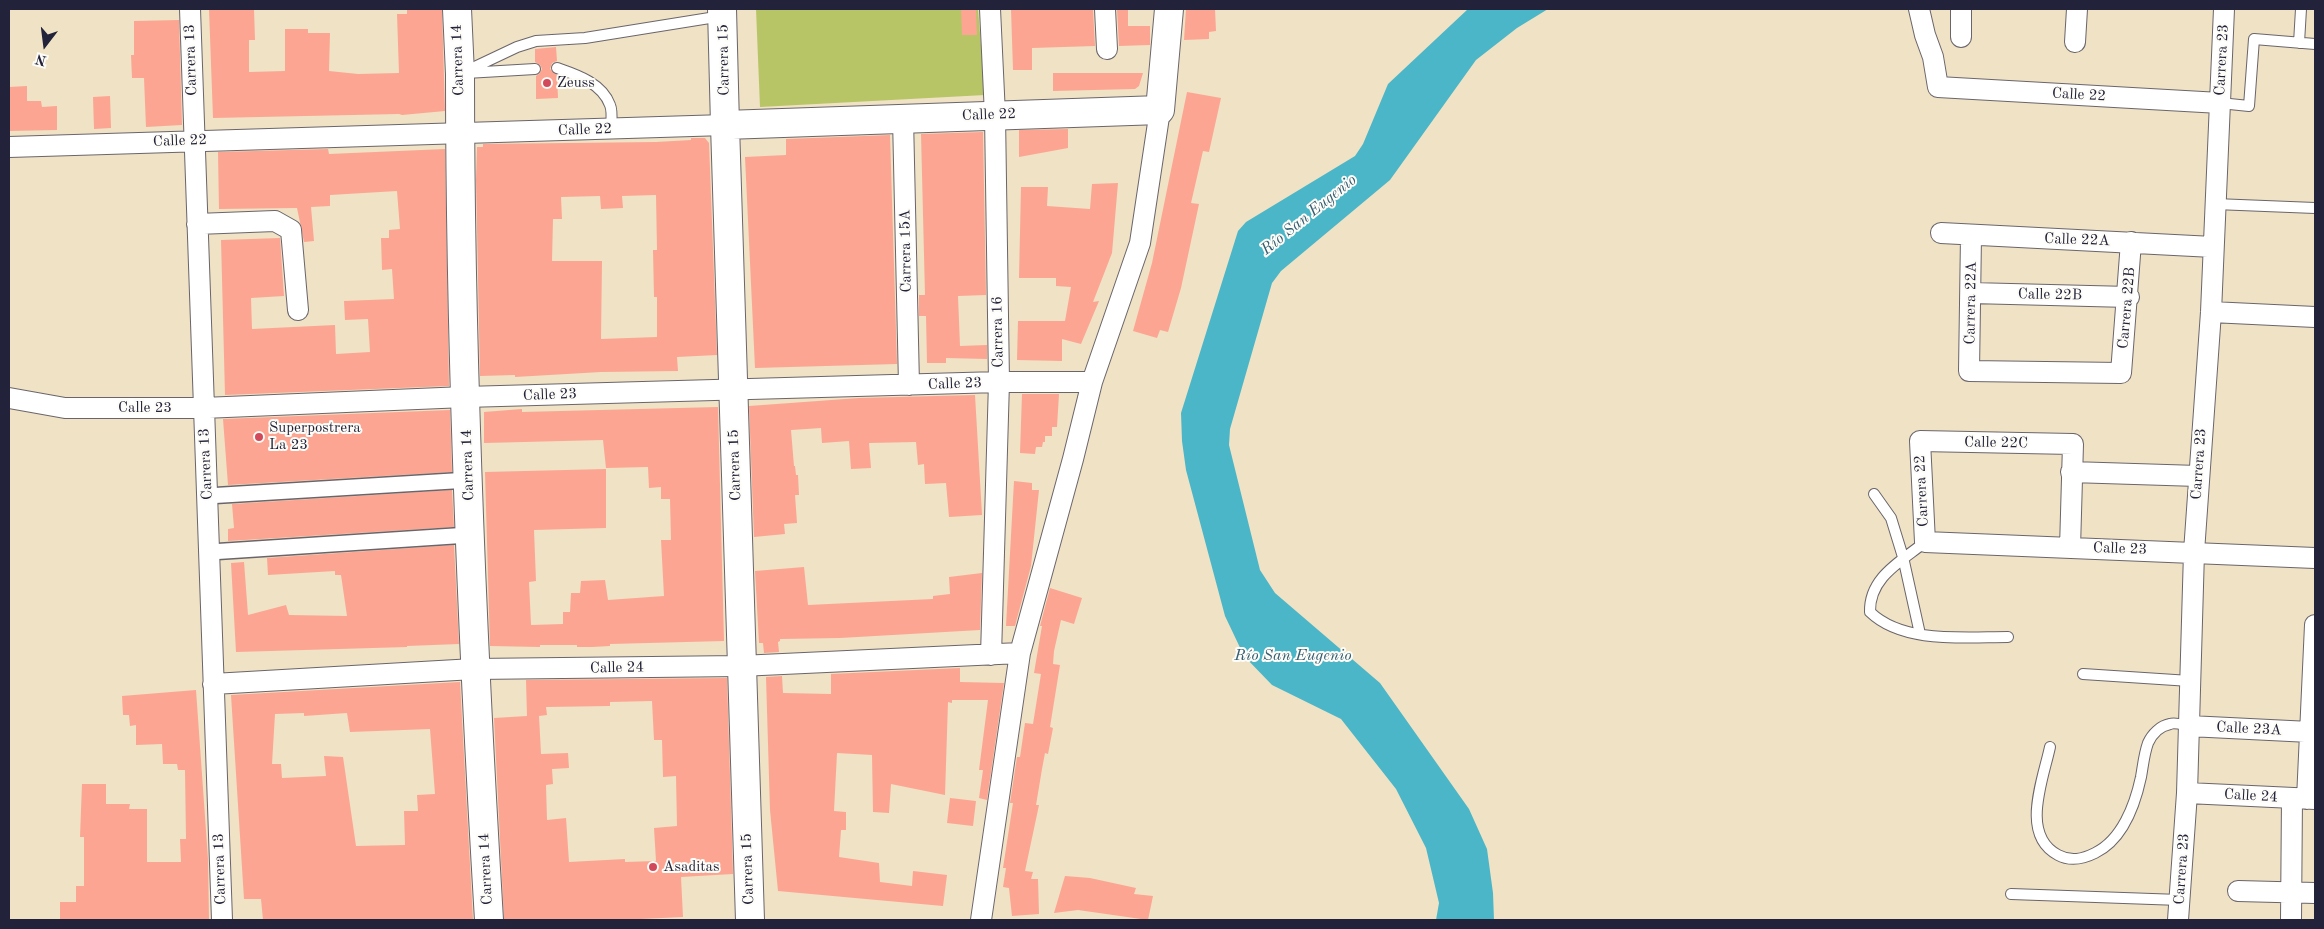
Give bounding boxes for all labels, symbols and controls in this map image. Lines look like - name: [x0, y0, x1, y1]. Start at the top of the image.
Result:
- north arrow: [20, 20, 70, 70]
- street label: Carrera 13: [181, 24, 201, 96]
- street label: Carrera 14: [448, 24, 468, 96]
- street label: Carrera 15: [714, 24, 734, 96]
- street label: Carrera 23: [2211, 24, 2233, 96]
- text: N: [34, 51, 48, 68]
- place label: Zeuss: [557, 74, 595, 92]
- marker: Zeuss: [541, 77, 553, 89]
- street label: Calle 22: [2052, 85, 2106, 105]
- street label: Calle 22: [962, 105, 1016, 125]
- street label: Calle 22: [558, 120, 612, 140]
- street label: Calle 22: [153, 131, 207, 151]
- water label: Río San Eugenio: [1257, 171, 1361, 259]
- street label: Carrera 15A: [896, 209, 916, 293]
- street label: Calle 22A: [2044, 230, 2110, 250]
- street label: Carrera 22A: [1961, 261, 1981, 345]
- street label: Carrera 22B: [2114, 266, 2140, 350]
- street label: Calle 22B: [2018, 285, 2082, 305]
- street label: Carrera 16: [988, 296, 1008, 368]
- street label: Calle 23: [928, 374, 982, 394]
- street label: Calle 23: [523, 385, 577, 405]
- street label: Calle 23: [118, 399, 172, 417]
- place label: Superpostrera La 23: [269, 419, 361, 454]
- street label: Carrera 13: [195, 428, 217, 500]
- street label: Carrera 23: [2188, 428, 2210, 500]
- street label: Carrera 14: [458, 429, 478, 501]
- street label: Carrera 15: [725, 429, 745, 501]
- marker: Superpostrera La 23: [253, 431, 265, 443]
- street label: Calle 22C: [1964, 433, 2028, 453]
- street label: Carrera 22: [1911, 455, 1933, 527]
- street label: Calle 23: [2093, 539, 2147, 559]
- water label: Río San Eugenio: [1234, 646, 1352, 666]
- street label: Calle 24: [590, 659, 644, 677]
- street label: Calle 23A: [2216, 718, 2282, 740]
- street label: Calle 24: [2224, 786, 2278, 806]
- street label: Carrera 13: [210, 833, 230, 905]
- street label: Carrera 14: [475, 833, 497, 905]
- street label: Carrera 15: [738, 833, 758, 905]
- street label: Carrera 23: [2171, 833, 2193, 905]
- place label: Asaditas: [663, 858, 719, 876]
- marker: Asaditas: [647, 861, 659, 873]

